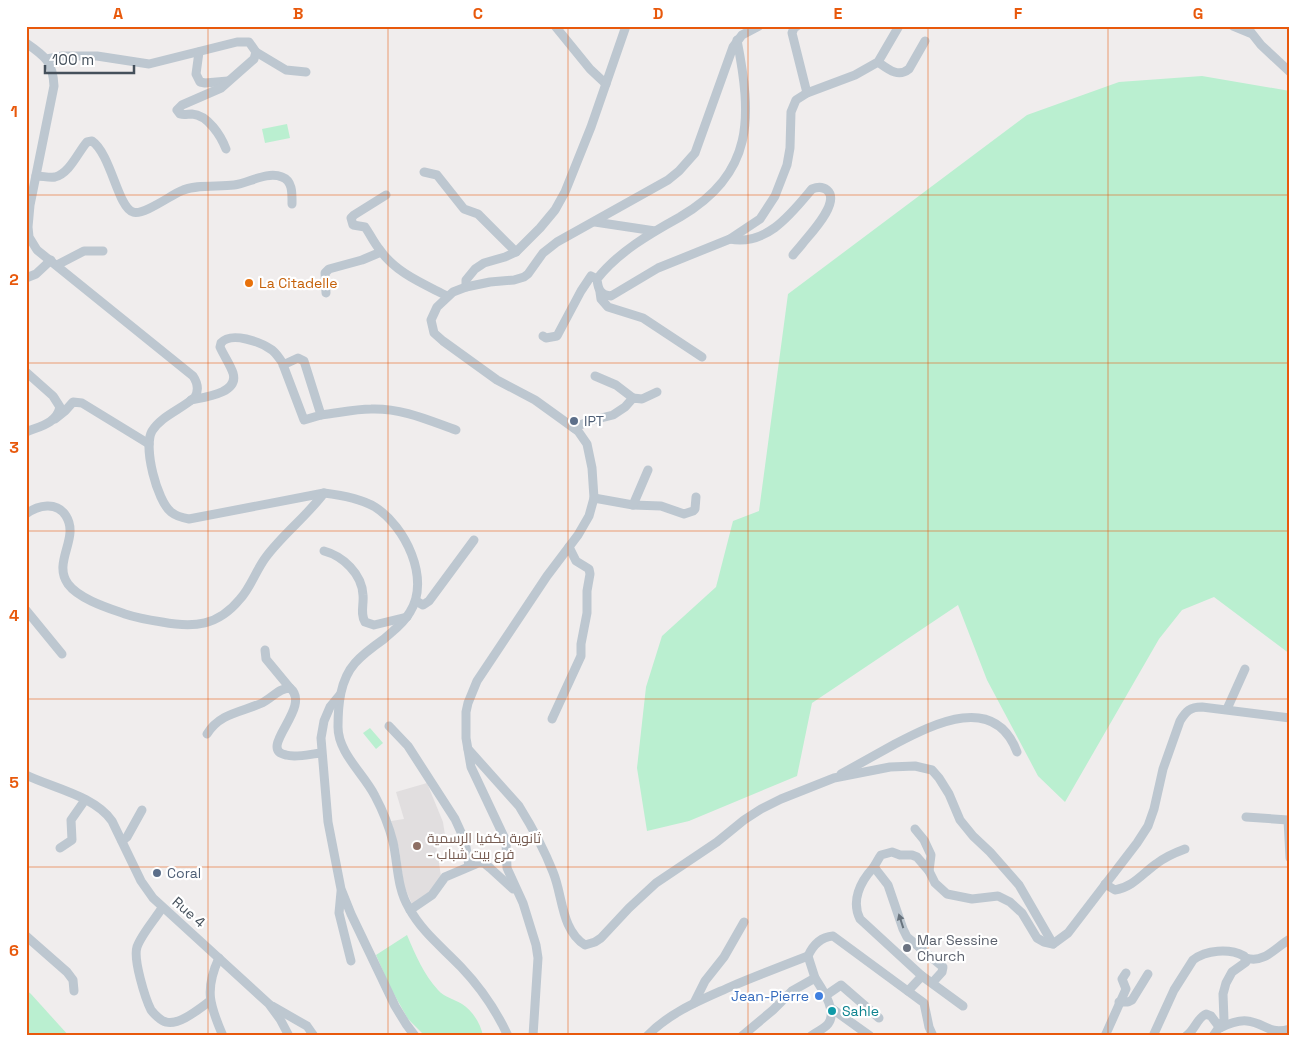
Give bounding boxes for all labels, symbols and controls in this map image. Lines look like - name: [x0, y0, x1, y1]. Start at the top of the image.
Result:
- text: A: [113, 3, 123, 24]
- text: B: [293, 3, 303, 24]
- text: C: [473, 3, 483, 24]
- text: D: [653, 3, 663, 24]
- text: E: [834, 3, 843, 24]
- text: F: [1014, 3, 1023, 24]
- text: G: [1193, 3, 1203, 24]
- scale bar: [45, 42, 134, 74]
- text: 100 m: [52, 50, 94, 69]
- text: 1: [10, 101, 18, 122]
- text: 2: [9, 269, 19, 290]
- place label: La Citadelle: [259, 274, 337, 292]
- marker: La Citadelle: [243, 277, 255, 289]
- place label: IPT: [584, 412, 604, 430]
- marker: IPT: [568, 415, 580, 427]
- text: 3: [9, 437, 19, 458]
- text: 4: [9, 605, 19, 626]
- text: 5: [9, 772, 19, 793]
- place label: ثانوية بكفيا الرسمية - فرع بيت شباب: [427, 829, 541, 863]
- marker: ثانوية بكفيا الرسمية - فرع بيت شباب: [411, 840, 423, 852]
- place label: Coral: [167, 864, 201, 882]
- marker: Coral: [151, 867, 163, 879]
- street label: Rue 4: [169, 893, 209, 931]
- one-way arrow: [896, 913, 904, 928]
- place label: Mar Sessine Church: [917, 931, 998, 965]
- text: 6: [9, 940, 19, 961]
- marker: Mar Sessine Church: [901, 942, 913, 954]
- place label: Jean-Pierre: [731, 987, 809, 1005]
- marker: Jean-Pierre: [813, 990, 825, 1002]
- place label: Sahle: [842, 1002, 879, 1020]
- marker: Sahle: [826, 1005, 838, 1017]

